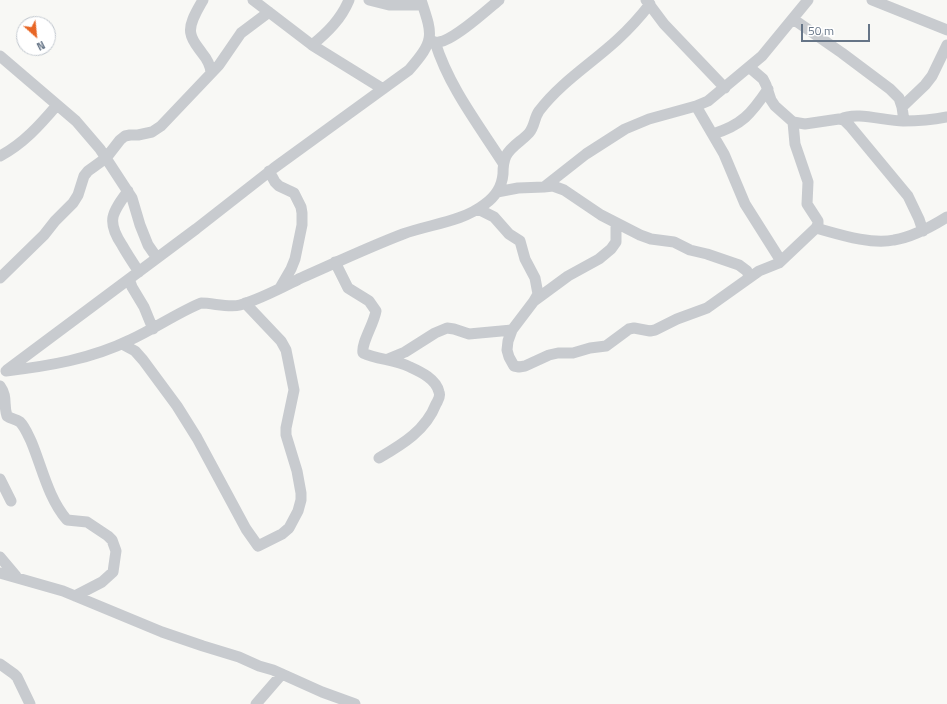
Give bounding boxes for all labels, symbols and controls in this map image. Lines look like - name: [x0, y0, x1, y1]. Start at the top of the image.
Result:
- north arrow: [16, 16, 56, 56]
- scale bar: [803, 16, 872, 42]
- text: 50 m: [808, 21, 834, 40]
- text: N: [34, 37, 48, 55]

